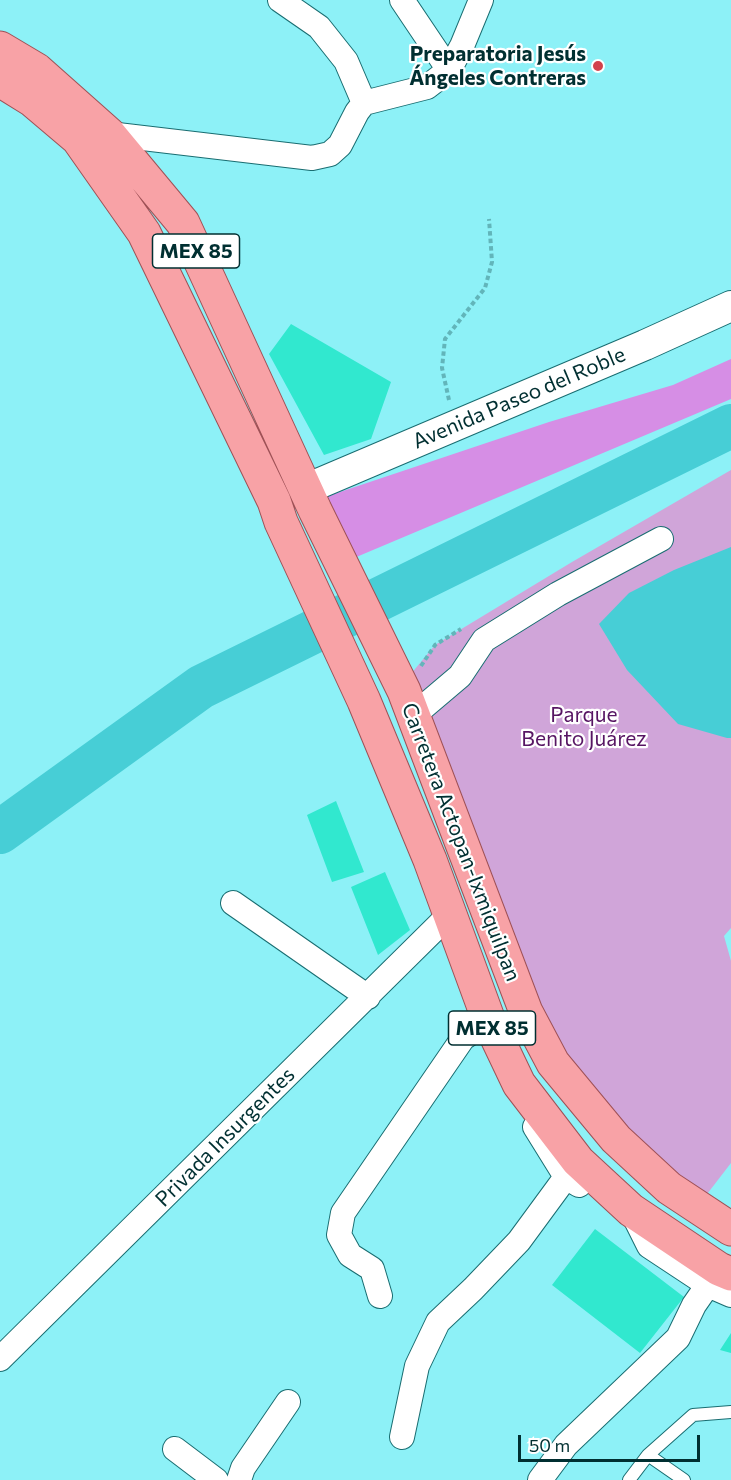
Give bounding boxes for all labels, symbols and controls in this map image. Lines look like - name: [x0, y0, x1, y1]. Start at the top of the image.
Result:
- place label: Preparatoria Jesús Ángeles Contreras: [409, 41, 586, 91]
- marker: Preparatoria Jesús Ángeles Contreras: [591, 59, 605, 73]
- road number: MEX 85: [152, 234, 240, 268]
- street label: Avenida Paseo del Roble: [409, 342, 629, 454]
- street label: Carretera Actopan-Ixmiquilpan: [396, 699, 526, 985]
- park label: Parque Benito Juárez: [521, 702, 647, 752]
- road number: MEX 85: [448, 1011, 536, 1045]
- street label: Privada Insurgentes: [150, 1062, 300, 1212]
- scale bar: [521, 1423, 702, 1461]
- text: 50 m: [529, 1434, 570, 1456]

